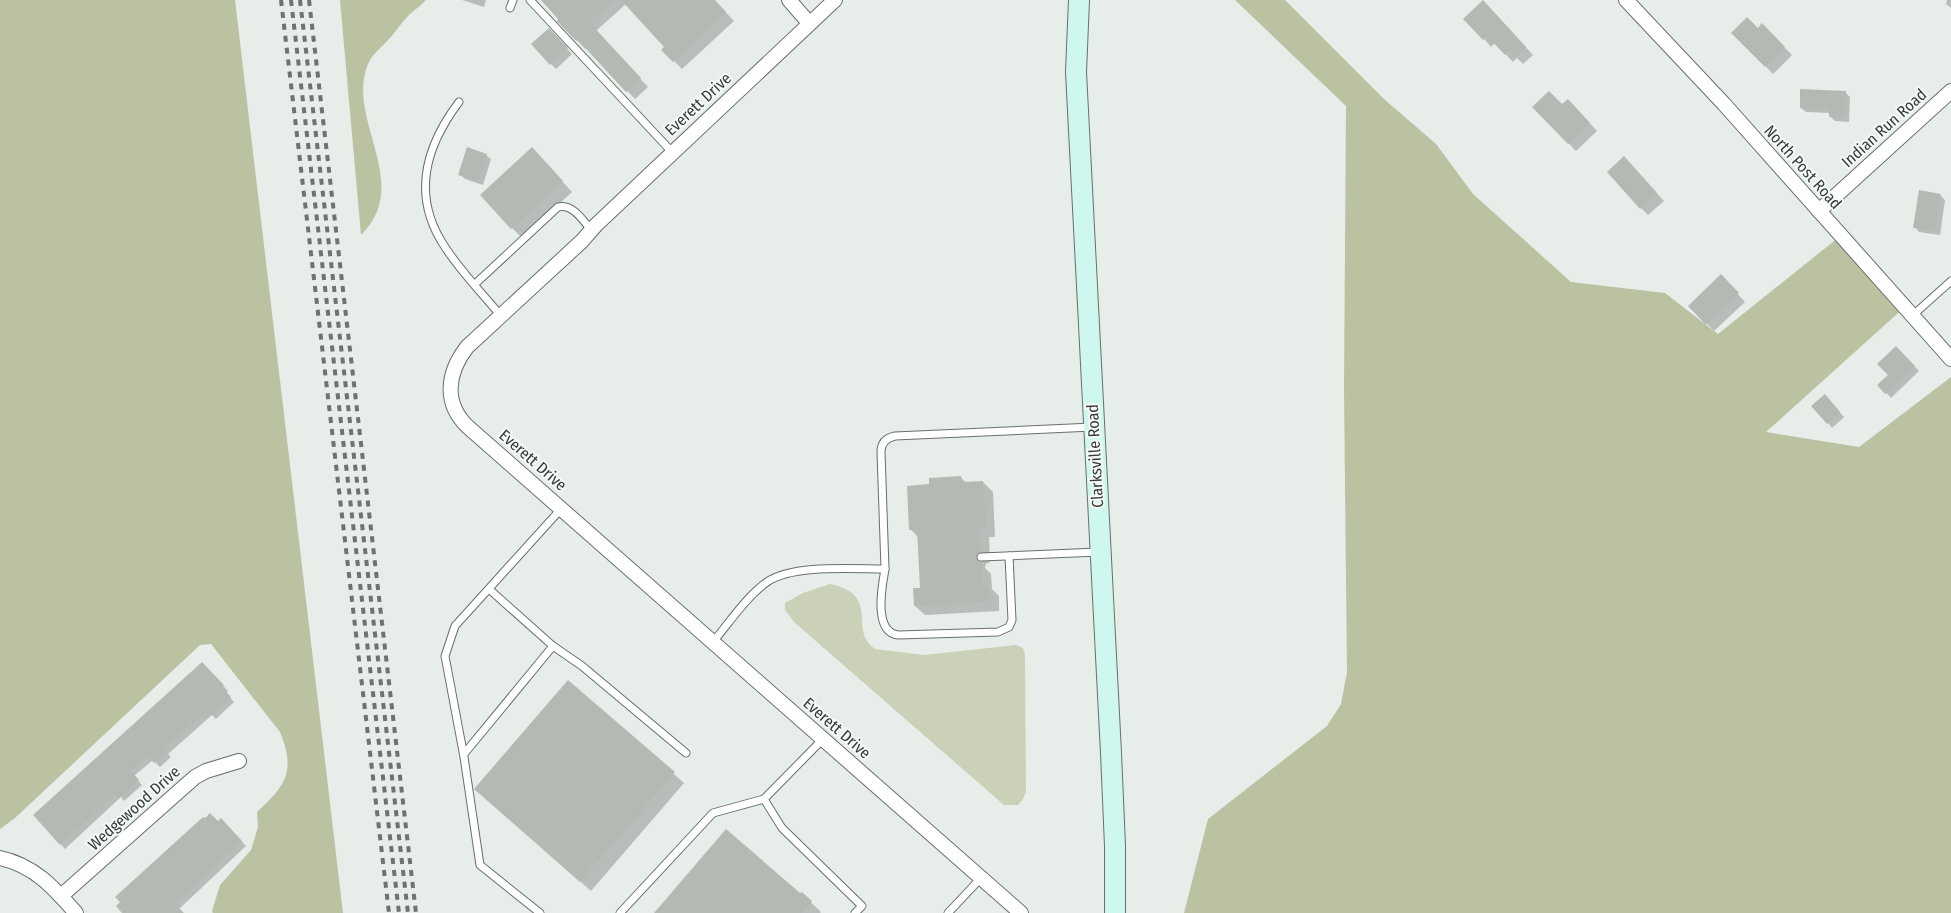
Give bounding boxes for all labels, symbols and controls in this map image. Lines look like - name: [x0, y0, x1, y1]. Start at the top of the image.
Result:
- street label: Everett Drive: [661, 69, 735, 139]
- street label: Indian Run Road: [1838, 85, 1930, 171]
- street label: North Post Road: [1760, 121, 1846, 213]
- street label: Clarksville Road: [1083, 404, 1107, 508]
- street label: Everett Drive: [495, 426, 571, 495]
- street label: Everett Drive: [799, 694, 875, 763]
- street label: Wedgewood Drive: [84, 762, 184, 854]

